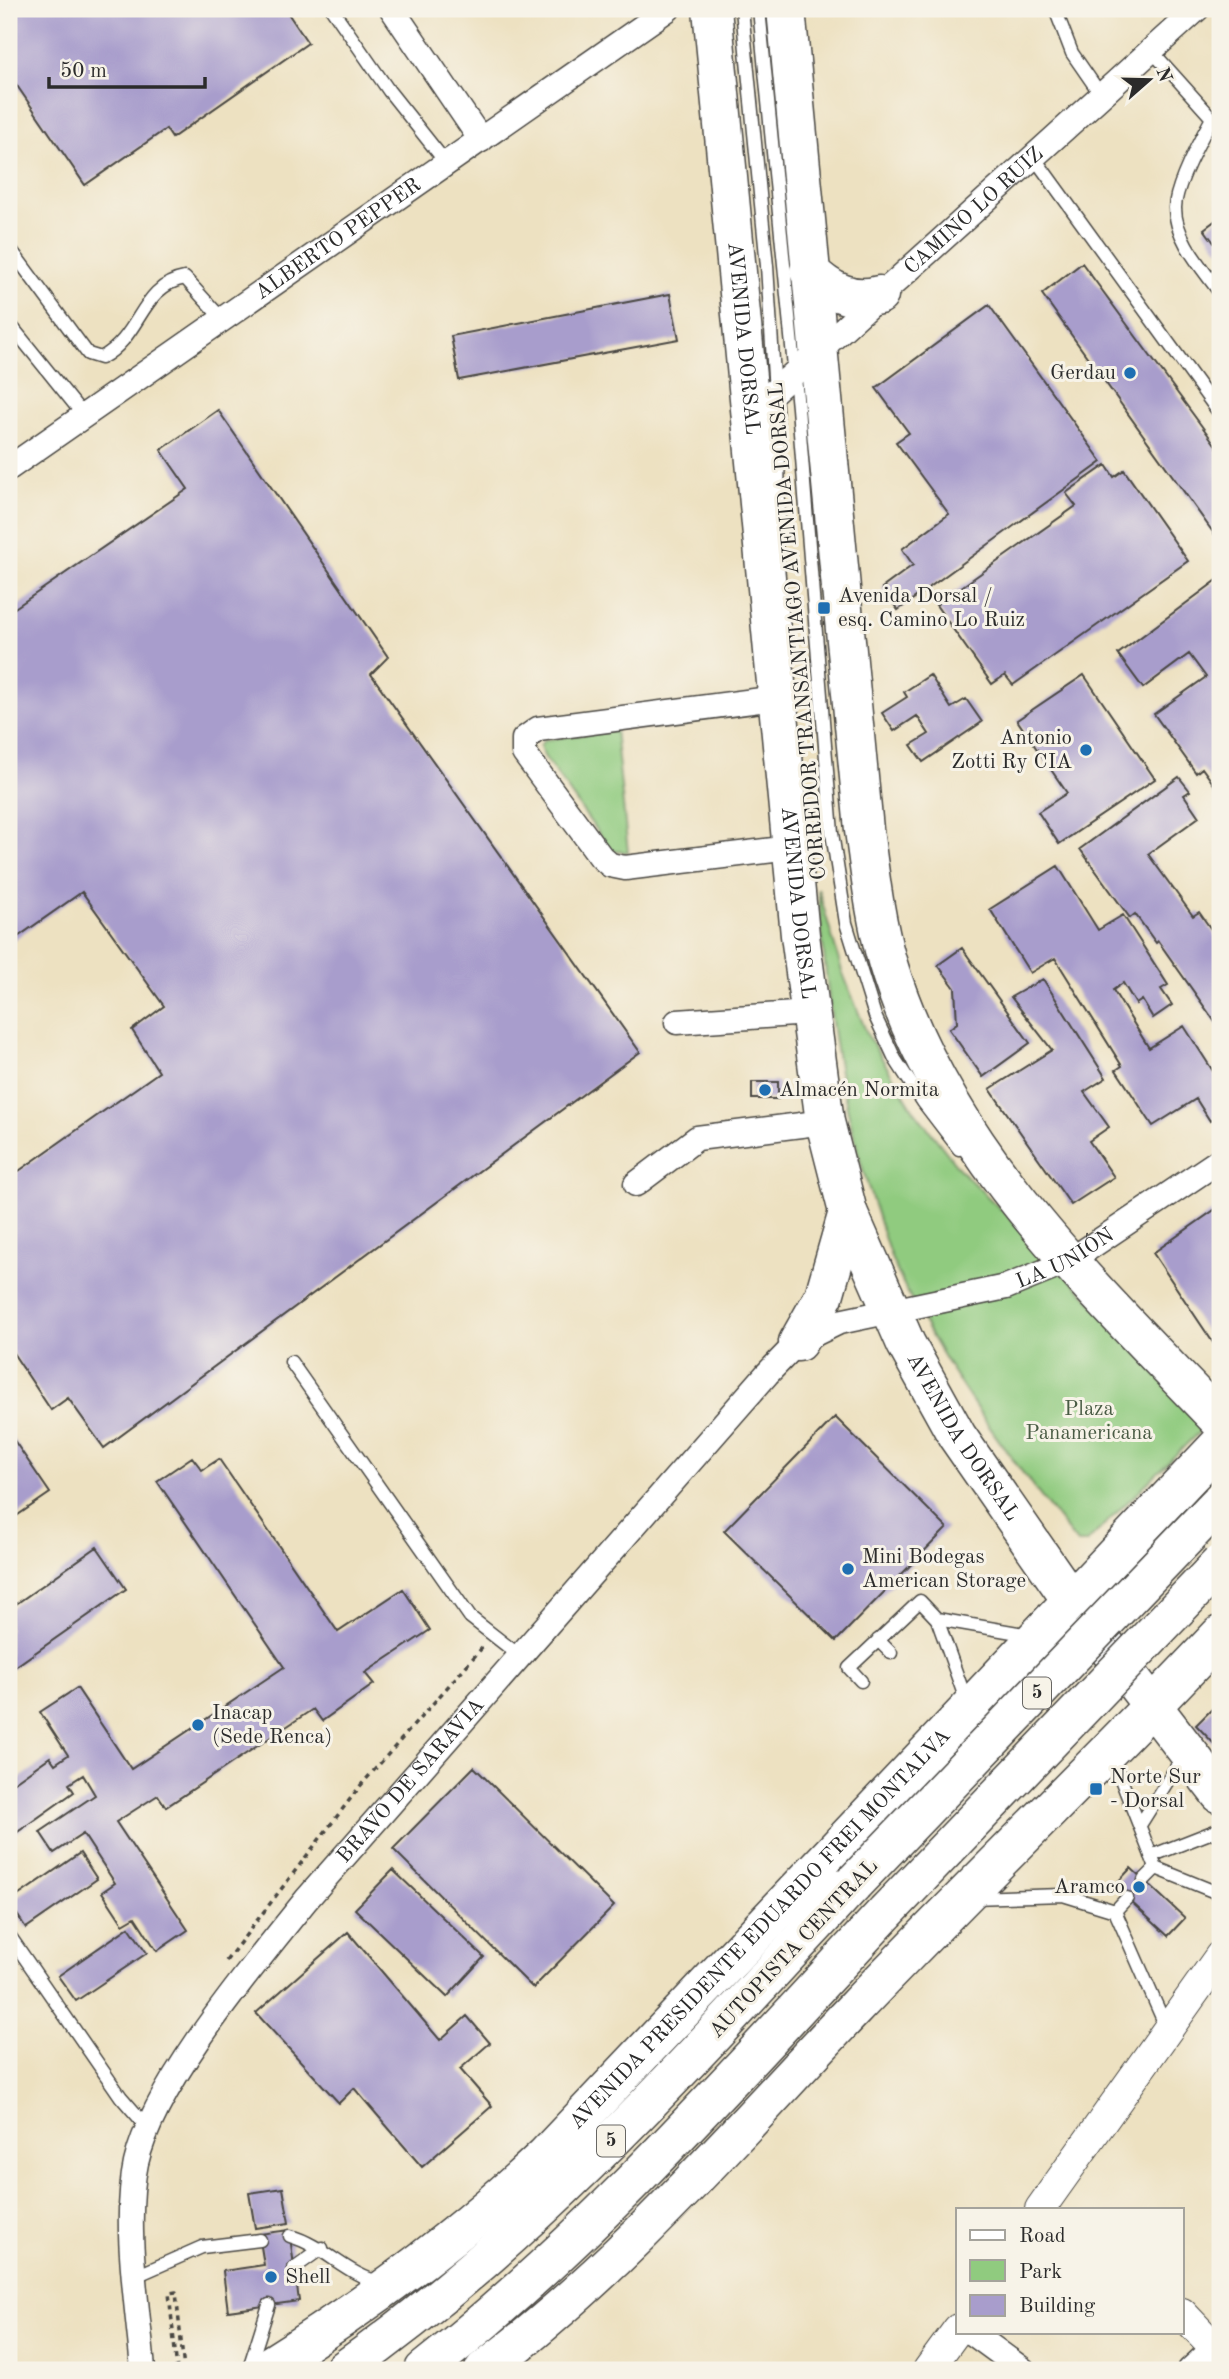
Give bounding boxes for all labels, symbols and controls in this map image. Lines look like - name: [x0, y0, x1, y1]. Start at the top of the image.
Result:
- scale bar: [49, 46, 205, 90]
- north arrow: [1114, 46, 1184, 116]
- text: 50 m: [60, 61, 107, 82]
- text: N: [1151, 65, 1174, 86]
- street label: CAMINO LO RUIZ: [900, 143, 1047, 279]
- street label: ALBERTO PEPPER: [251, 174, 425, 304]
- street label: AVENIDA DORSAL: [724, 241, 763, 436]
- place label: Gerdau: [1050, 363, 1116, 384]
- marker: Gerdau: [1122, 365, 1138, 381]
- street label: CORREDOR TRANSANTIAGO AVENIDA DORSAL: [766, 381, 830, 881]
- place label: Avenida Dorsal / esq. Camino Lo Ruiz: [838, 586, 1025, 631]
- marker: Avenida Dorsal / esq. Camino Lo Ruiz: [816, 600, 832, 616]
- place label: Antonio Zotti Ry CIA: [951, 728, 1072, 773]
- marker: Antonio Zotti Ry CIA: [1078, 742, 1094, 758]
- street label: AVENIDA DORSAL: [777, 806, 819, 1000]
- place label: Almacén Normita: [779, 1080, 939, 1101]
- marker: Almacén Normita: [757, 1082, 773, 1098]
- street label: LA UNIÓN: [1013, 1224, 1118, 1292]
- street label: AVENIDA DORSAL: [903, 1350, 1023, 1525]
- park label: Plaza Panamericana: [1025, 1399, 1153, 1444]
- place label: Mini Bodegas American Storage: [862, 1547, 1026, 1592]
- marker: Mini Bodegas American Storage: [840, 1561, 856, 1577]
- road number: 5: [1023, 1678, 1051, 1708]
- street label: BRAVO DE SARAVIA: [333, 1694, 488, 1867]
- place label: Inacap (Sede Renca): [212, 1703, 332, 1748]
- marker: Inacap (Sede Renca): [190, 1717, 206, 1733]
- street label: AVENIDA PRESIDENTE EDUARDO FREI MONTALVA: [566, 1725, 954, 2133]
- place label: Norte Sur - Dorsal: [1110, 1767, 1201, 1812]
- marker: Norte Sur - Dorsal: [1088, 1781, 1104, 1797]
- street label: AUTOPISTA CENTRAL: [706, 1855, 882, 2043]
- place label: Aramco: [1054, 1877, 1125, 1898]
- marker: Aramco: [1131, 1879, 1147, 1895]
- road number: 5: [597, 2126, 625, 2156]
- legend: [956, 2208, 1184, 2334]
- text: Road: [1019, 2226, 1066, 2247]
- text: Park: [1019, 2262, 1062, 2283]
- place label: Shell: [285, 2267, 331, 2288]
- marker: Shell: [263, 2269, 279, 2285]
- text: Building: [1019, 2296, 1096, 2317]

